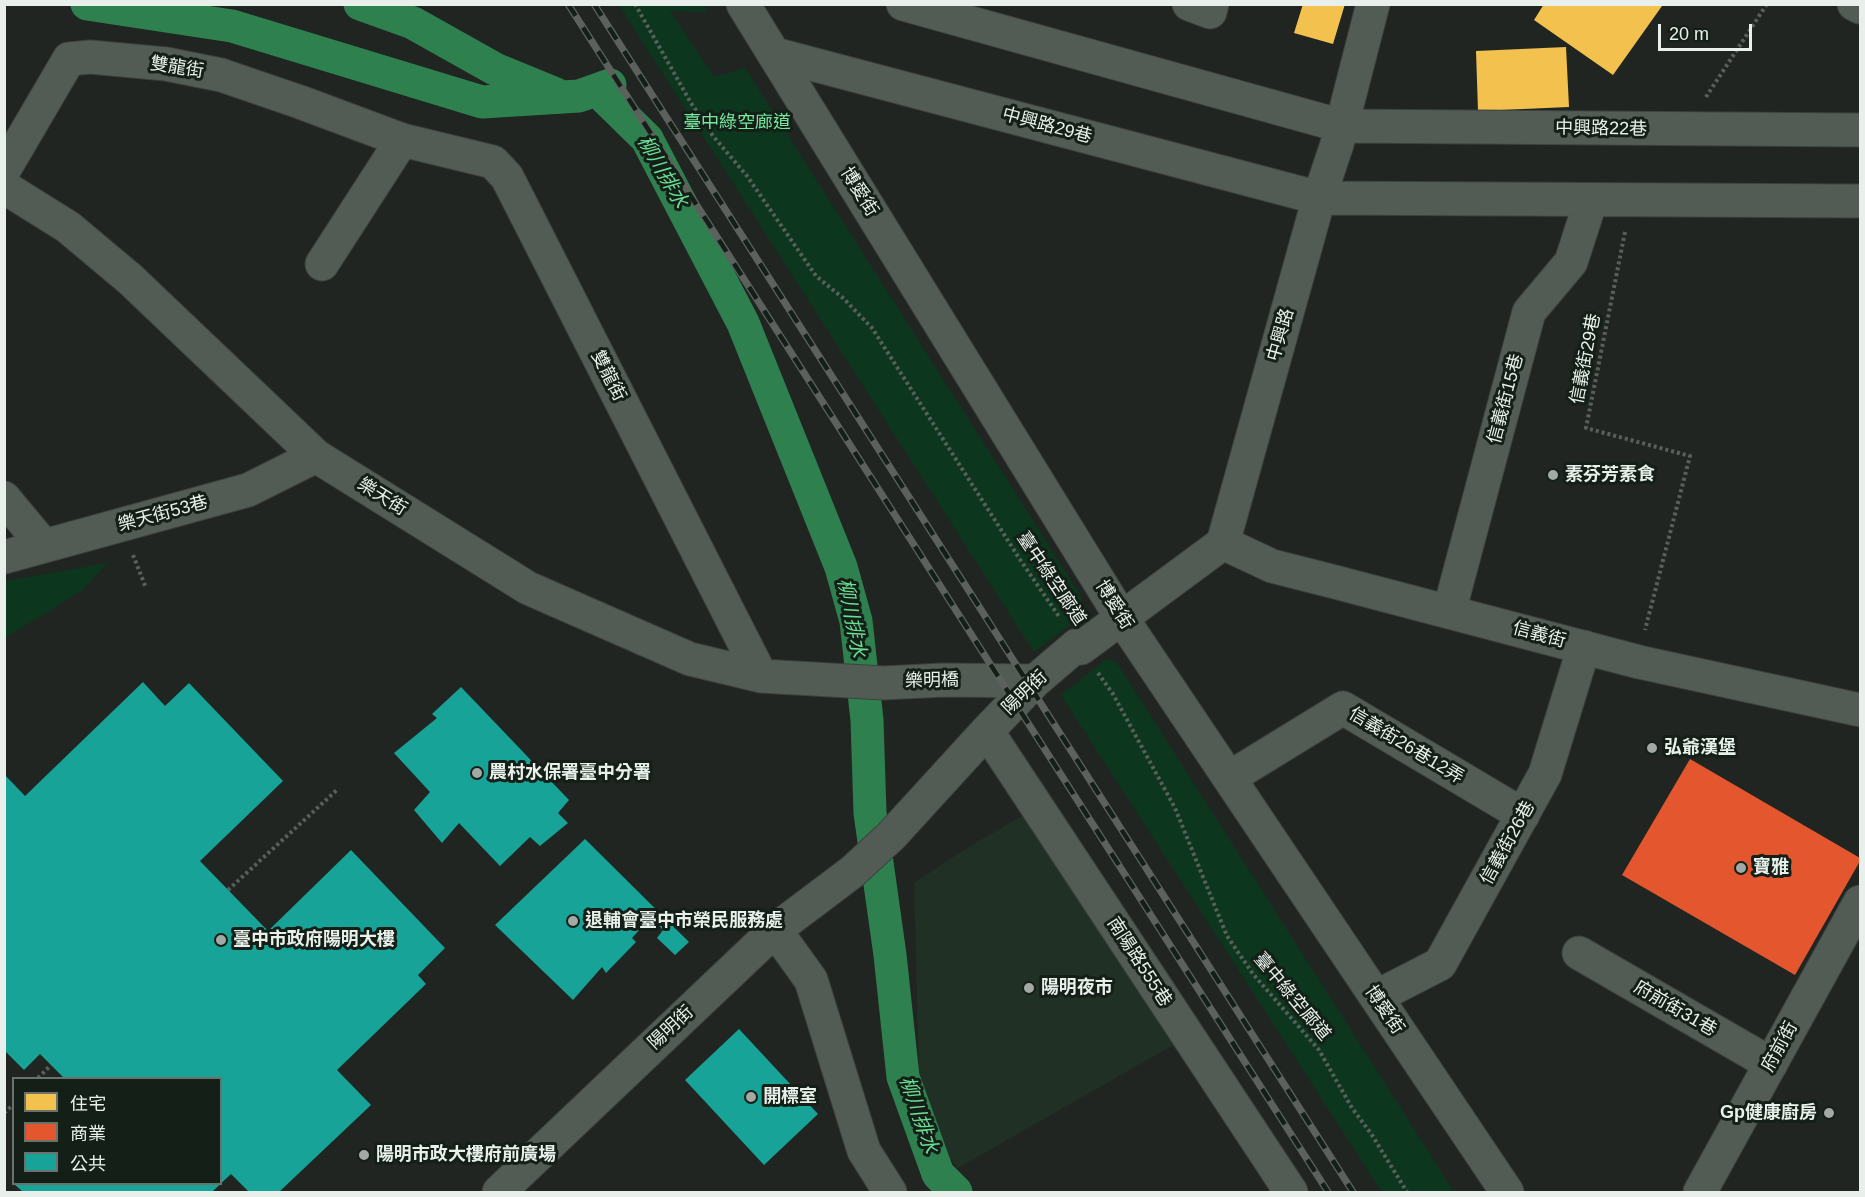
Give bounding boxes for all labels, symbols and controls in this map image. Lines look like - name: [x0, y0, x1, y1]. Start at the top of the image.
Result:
- scale bar: [1661, 12, 1756, 50]
- text: 20 m: [1669, 24, 1709, 44]
- street label: 雙龍街: [149, 53, 205, 83]
- street label: 中興路29巷: [1000, 104, 1094, 148]
- park label: 臺中綠空廊道: [683, 112, 791, 134]
- street label: 中興路22巷: [1555, 117, 1647, 141]
- water label: 柳川排水: [632, 131, 692, 213]
- street label: 博愛街: [836, 163, 882, 221]
- street label: 中興路: [1263, 306, 1299, 364]
- street label: 信義街29巷: [1567, 312, 1605, 406]
- street label: 雙龍街: [586, 347, 630, 405]
- street label: 信義街15巷: [1484, 352, 1528, 446]
- place label: 素芬芳素食: [1565, 464, 1655, 486]
- marker: 素芬芳素食: [1546, 468, 1560, 482]
- street label: 樂天街: [353, 474, 411, 520]
- street label: 樂天街53巷: [116, 492, 210, 536]
- street label: 臺中綠空廊道: [1012, 528, 1090, 630]
- water label: 柳川排水: [832, 576, 870, 660]
- street label: 博愛街: [1091, 576, 1137, 634]
- street label: 信義街: [1510, 618, 1568, 652]
- street label: 陽明街: [998, 666, 1052, 720]
- street label: 樂明橋: [905, 670, 959, 692]
- street label: 信義街26巷12弄: [1345, 703, 1467, 789]
- place label: 弘爺漢堡: [1664, 737, 1736, 759]
- marker: 弘爺漢堡: [1645, 741, 1659, 755]
- place label: 農村水保署臺中分署: [489, 762, 651, 784]
- marker: 農村水保署臺中分署: [470, 766, 484, 780]
- street label: 信義街26巷: [1476, 798, 1540, 888]
- place label: 寶雅: [1753, 857, 1789, 879]
- marker: 寶雅: [1734, 861, 1748, 875]
- place label: 退輔會臺中市榮民服務處: [585, 910, 783, 932]
- street label: 南陽路555巷: [1102, 913, 1176, 1011]
- marker: 退輔會臺中市榮民服務處: [566, 914, 580, 928]
- place label: 臺中市政府陽明大樓: [233, 929, 395, 951]
- marker: 臺中市政府陽明大樓: [214, 933, 228, 947]
- street label: 臺中綠空廊道: [1249, 949, 1335, 1045]
- place label: 陽明夜市: [1041, 977, 1113, 999]
- street label: 府前街31巷: [1630, 977, 1720, 1041]
- marker: 陽明夜市: [1022, 981, 1036, 995]
- street label: 博愛街: [1360, 982, 1408, 1038]
- street label: 陽明街: [644, 1002, 698, 1054]
- street label: 府前街: [1757, 1018, 1803, 1076]
- water label: 柳川排水: [894, 1073, 942, 1157]
- legend: [12, 1077, 222, 1185]
- place label: 開標室: [763, 1086, 817, 1108]
- marker: 開標室: [744, 1090, 758, 1104]
- text: 住宅: [70, 1094, 106, 1114]
- place label: Gp健康廚房: [1720, 1102, 1817, 1124]
- marker: Gp健康廚房: [1822, 1106, 1836, 1120]
- text: 商業: [70, 1124, 106, 1144]
- place label: 陽明市政大樓府前廣場: [376, 1144, 556, 1166]
- marker: 陽明市政大樓府前廣場: [357, 1148, 371, 1162]
- text: 公共: [70, 1154, 106, 1174]

